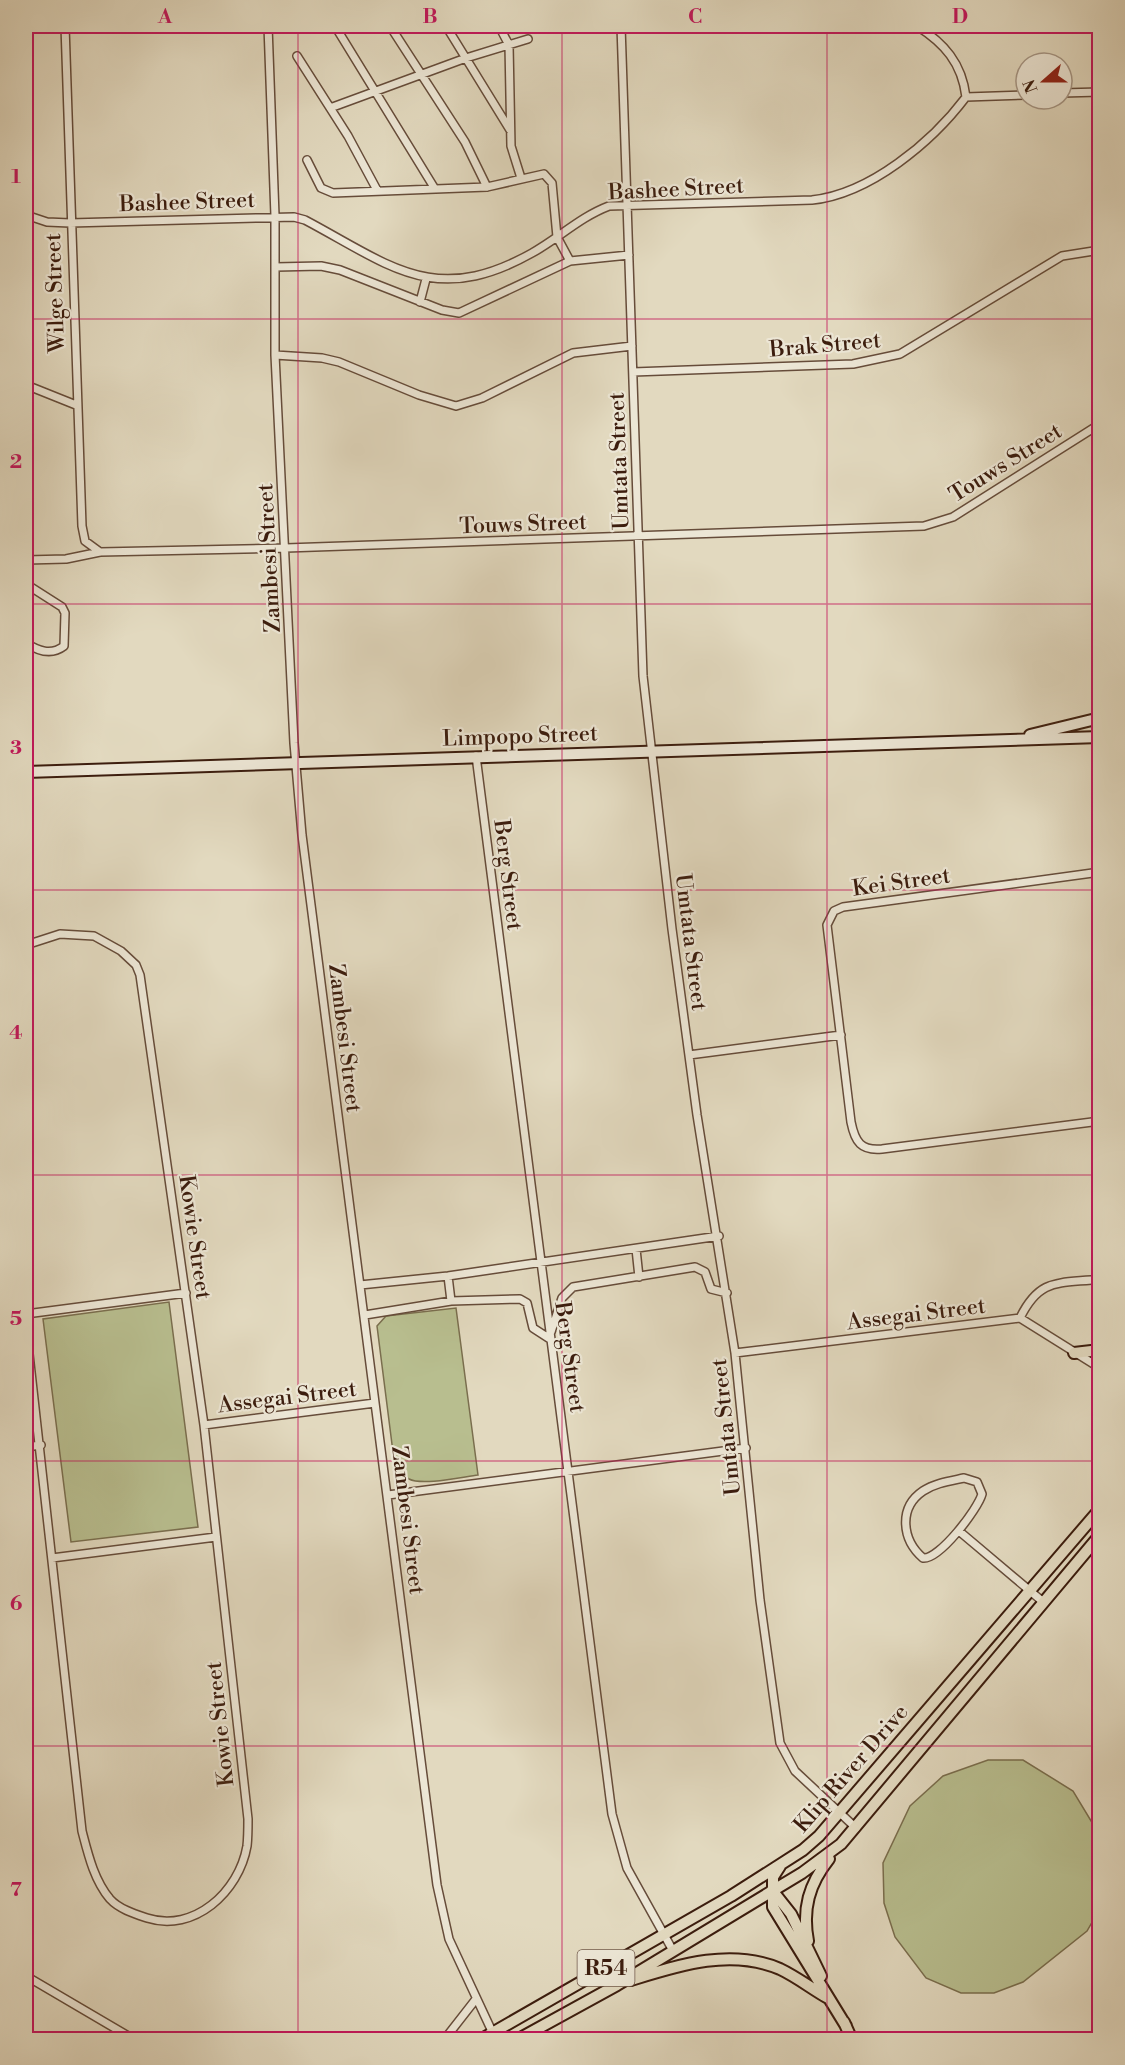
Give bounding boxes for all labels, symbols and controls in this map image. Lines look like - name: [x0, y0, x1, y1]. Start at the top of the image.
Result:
- text: A: [157, 5, 173, 30]
- text: B: [422, 5, 438, 30]
- text: C: [688, 5, 702, 30]
- text: D: [952, 5, 968, 30]
- north arrow: [1014, 51, 1074, 111]
- text: N: [1019, 76, 1043, 96]
- text: 1: [11, 165, 21, 190]
- street label: Bashee Street: [607, 172, 745, 207]
- street label: Bashee Street: [118, 187, 256, 218]
- street label: Wilge Street: [40, 233, 71, 354]
- street label: Brak Street: [767, 327, 882, 364]
- street label: Umtata Street: [604, 391, 635, 530]
- street label: Touws Street: [944, 418, 1067, 509]
- text: 2: [10, 450, 22, 475]
- street label: Zambesi Street: [252, 482, 287, 633]
- street label: Touws Street: [459, 509, 588, 540]
- street label: Limpopo Street: [442, 720, 598, 753]
- text: 3: [10, 736, 22, 761]
- street label: Berg Street: [487, 817, 528, 932]
- street label: Kei Street: [851, 862, 952, 903]
- street label: Umtata Street: [669, 872, 712, 1012]
- street label: Zambesi Street: [322, 962, 367, 1114]
- text: 4: [9, 1021, 23, 1046]
- street label: Kowie Street: [172, 1173, 217, 1301]
- street label: Assegai Street: [844, 1293, 987, 1337]
- street label: Berg Street: [548, 1299, 591, 1415]
- text: 5: [10, 1307, 22, 1332]
- street label: Umtata Street: [706, 1357, 747, 1497]
- street label: Assegai Street: [215, 1376, 358, 1420]
- street label: Zambesi Street: [385, 1444, 430, 1596]
- text: 6: [10, 1592, 23, 1617]
- street label: Kowie Street: [200, 1660, 240, 1788]
- street label: Klip River Drive: [788, 1699, 914, 1839]
- text: 7: [10, 1878, 22, 1903]
- road number: R54: [578, 1950, 634, 1986]

